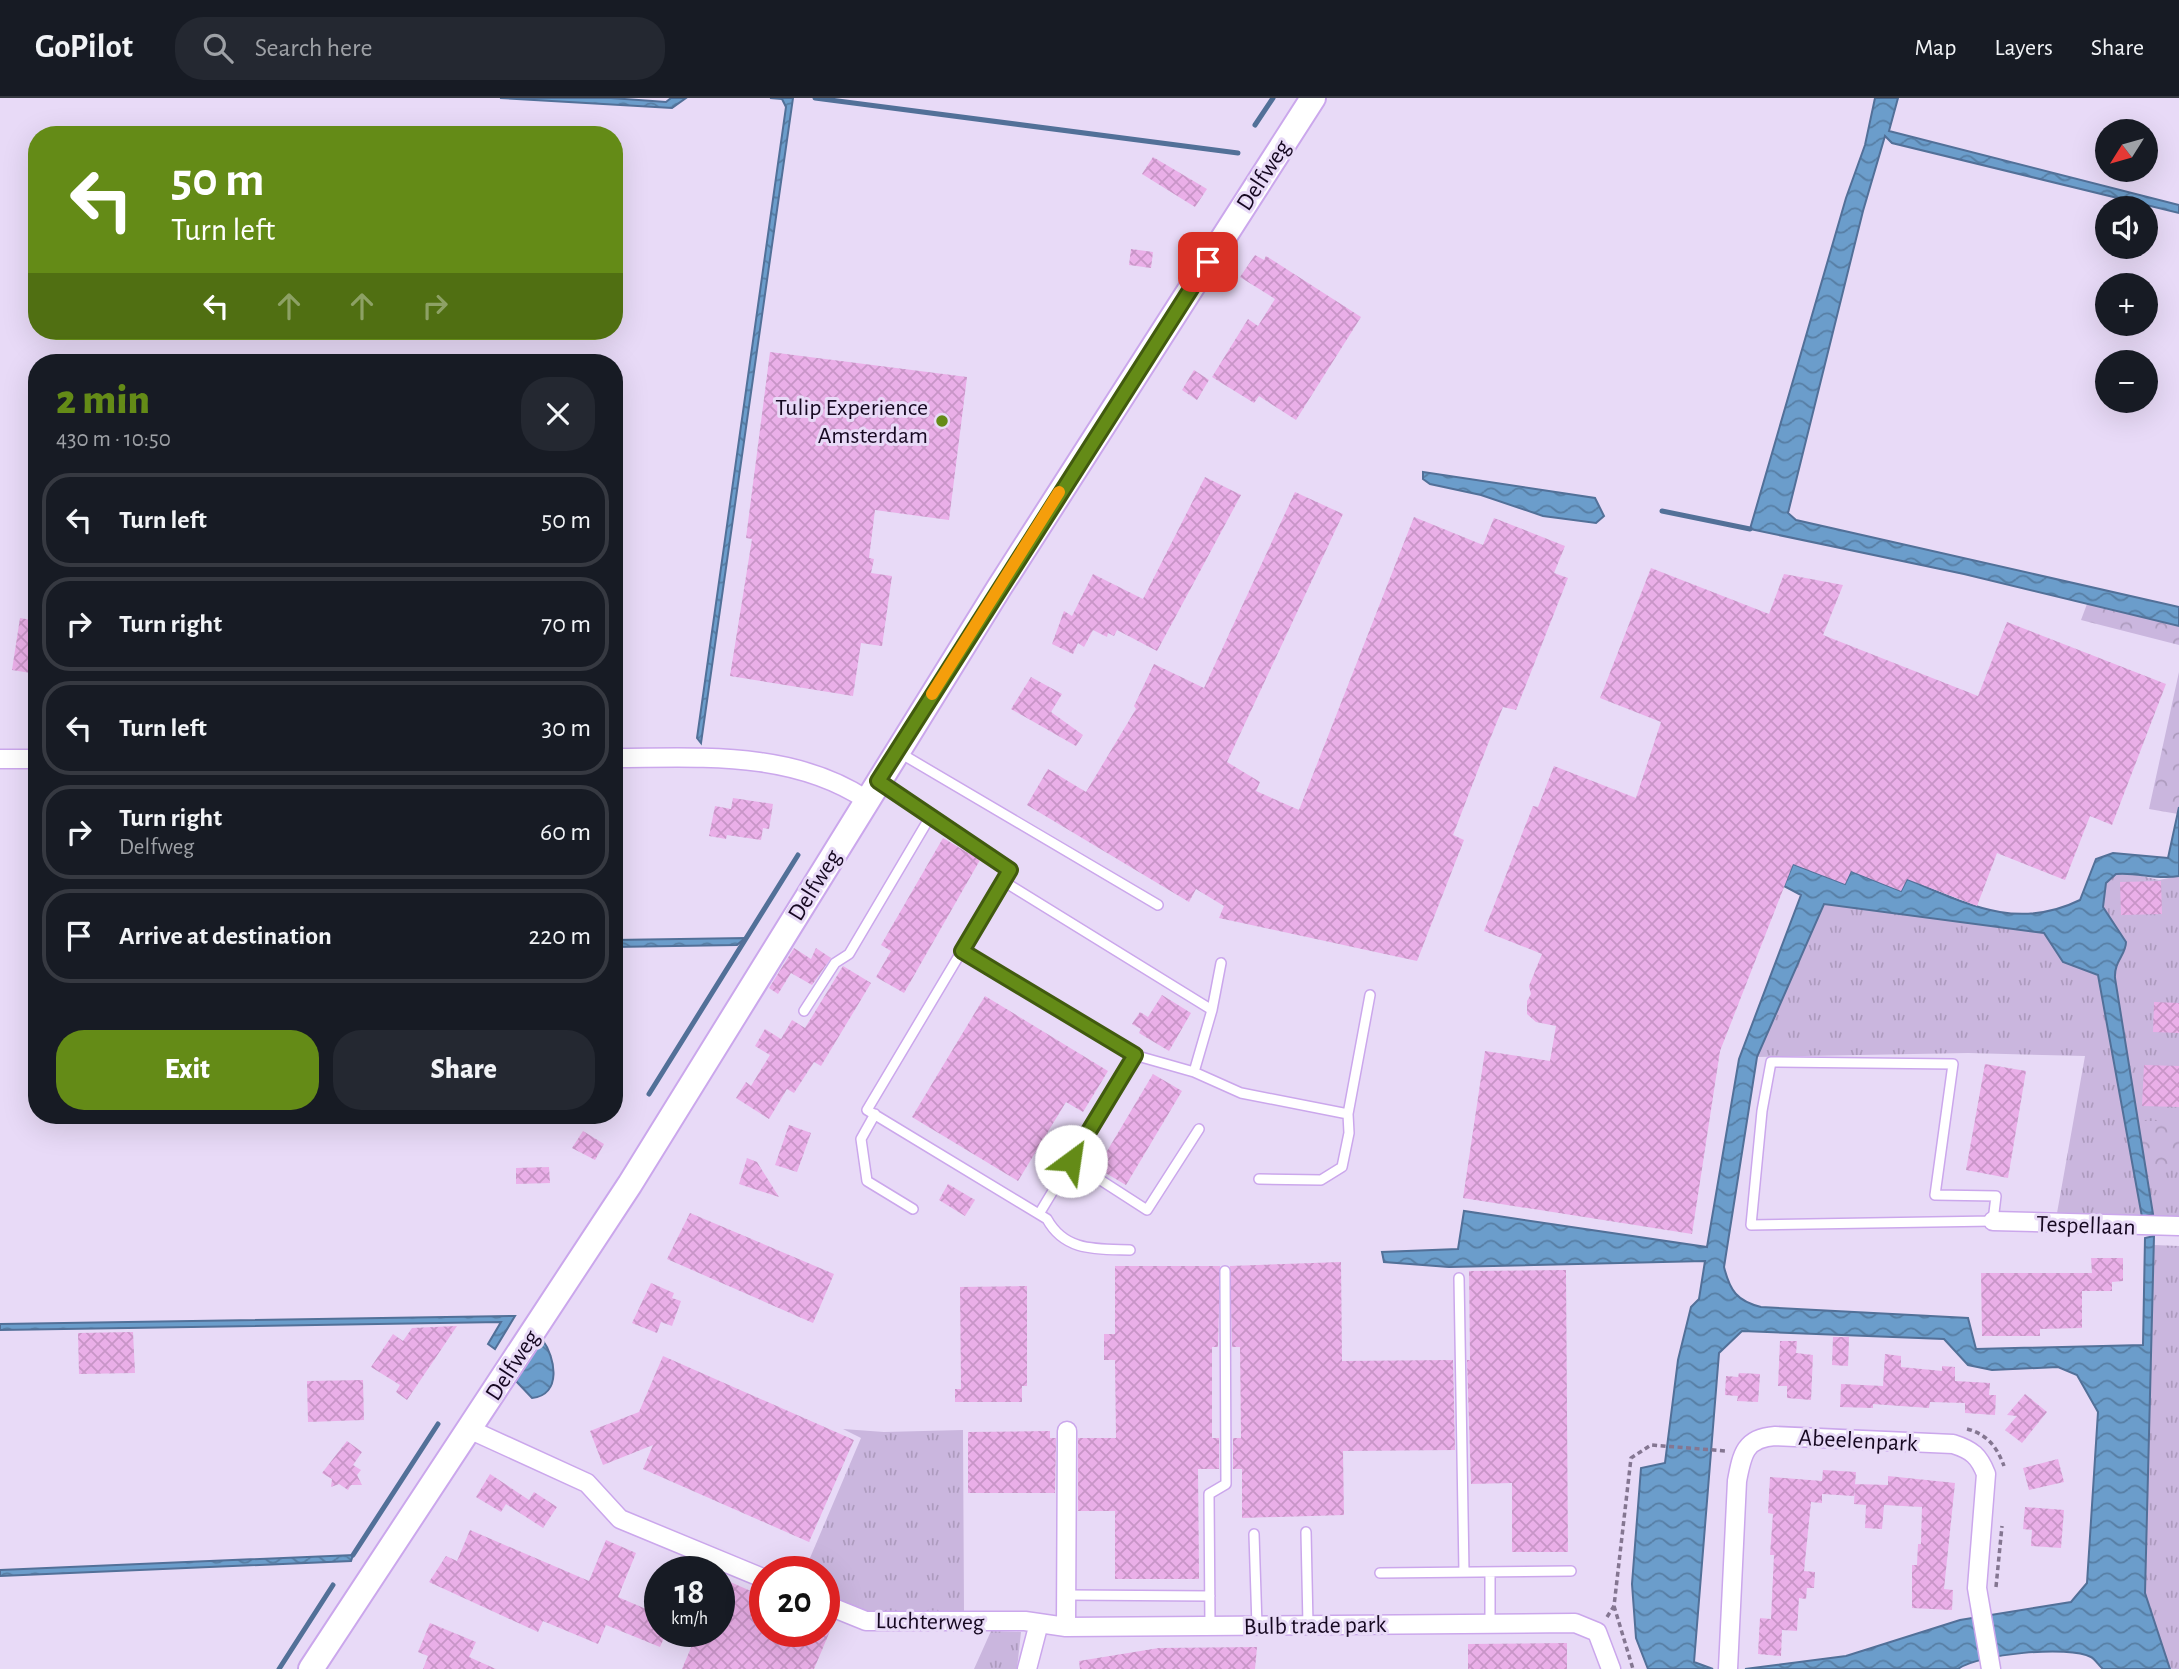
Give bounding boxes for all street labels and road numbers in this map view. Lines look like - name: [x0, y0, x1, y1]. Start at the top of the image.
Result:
- street label: Delfweg: [1232, 136, 1295, 215]
- street label: Delfweg: [784, 846, 846, 925]
- street label: Tespellaan: [2036, 1212, 2136, 1240]
- street label: Delfweg: [481, 1326, 544, 1405]
- street label: Abeelenpark: [1798, 1426, 1918, 1456]
- street label: Luchterweg: [875, 1609, 985, 1635]
- street label: Bulb trade park: [1243, 1613, 1387, 1639]

